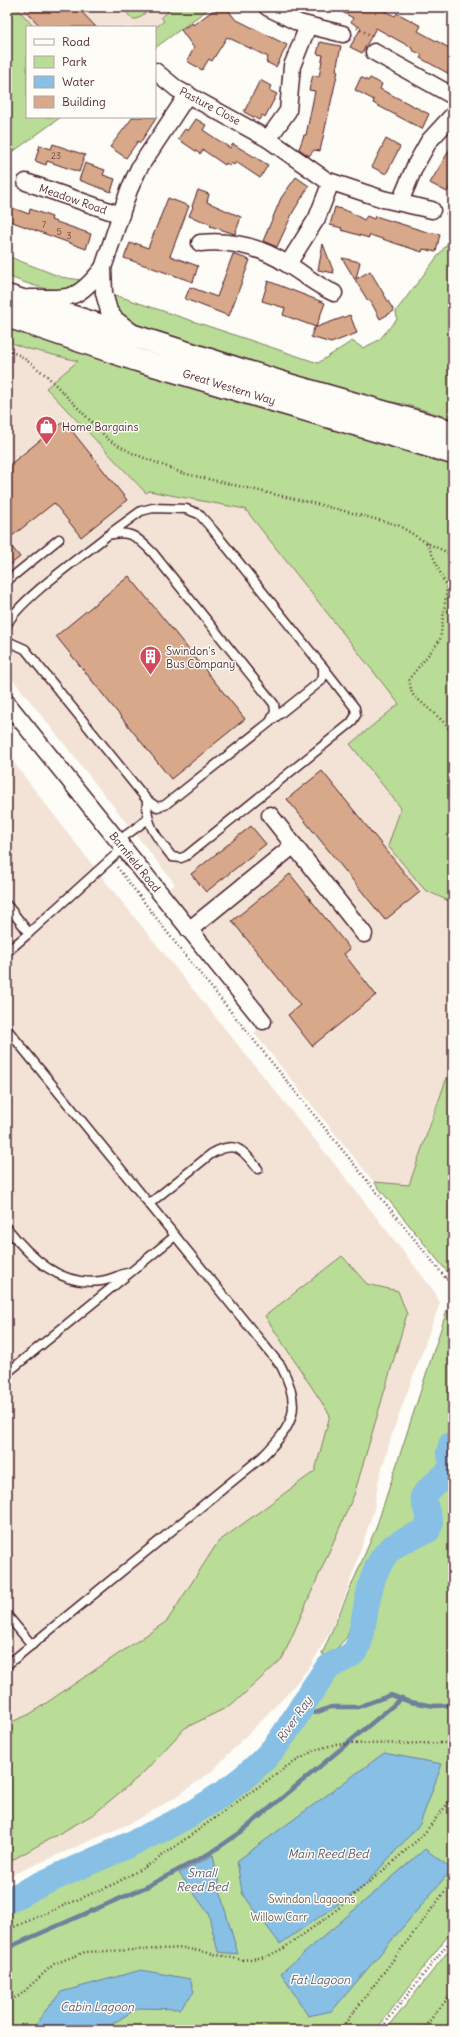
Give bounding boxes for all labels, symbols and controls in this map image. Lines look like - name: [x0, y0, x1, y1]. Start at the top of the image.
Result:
- legend: [26, 26, 156, 118]
- text: Road: [62, 34, 90, 49]
- text: Park: [62, 54, 87, 69]
- text: Water: [62, 74, 95, 89]
- street label: Pasture Close: [177, 84, 243, 128]
- text: Building: [62, 94, 106, 109]
- house number: 23: [51, 150, 61, 161]
- street label: Meadow Road: [37, 181, 109, 217]
- house number: 7: [42, 219, 47, 230]
- house number: 5: [56, 226, 62, 237]
- house number: 3: [66, 230, 72, 241]
- street label: Great Western Way: [181, 366, 277, 408]
- shop icon: Home Bargains: [34, 414, 60, 447]
- place label: Home Bargains: [62, 420, 138, 434]
- building icon: Swindon's Bus Company: [137, 644, 163, 677]
- place label: Swindon's Bus Company: [166, 644, 235, 671]
- street label: Barnfield Road: [106, 829, 164, 895]
- water label: River Ray: [273, 1693, 316, 1744]
- water label: Main Reed Bed: [288, 1846, 370, 1861]
- water label: Small Reed Bed: [176, 1865, 230, 1894]
- park label: Swindon Lagoons: [268, 1892, 356, 1906]
- park label: Willow Carr: [250, 1910, 308, 1924]
- water label: Fat Lagoon: [290, 1972, 351, 1987]
- water label: Cabin Lagoon: [60, 1999, 135, 2014]

